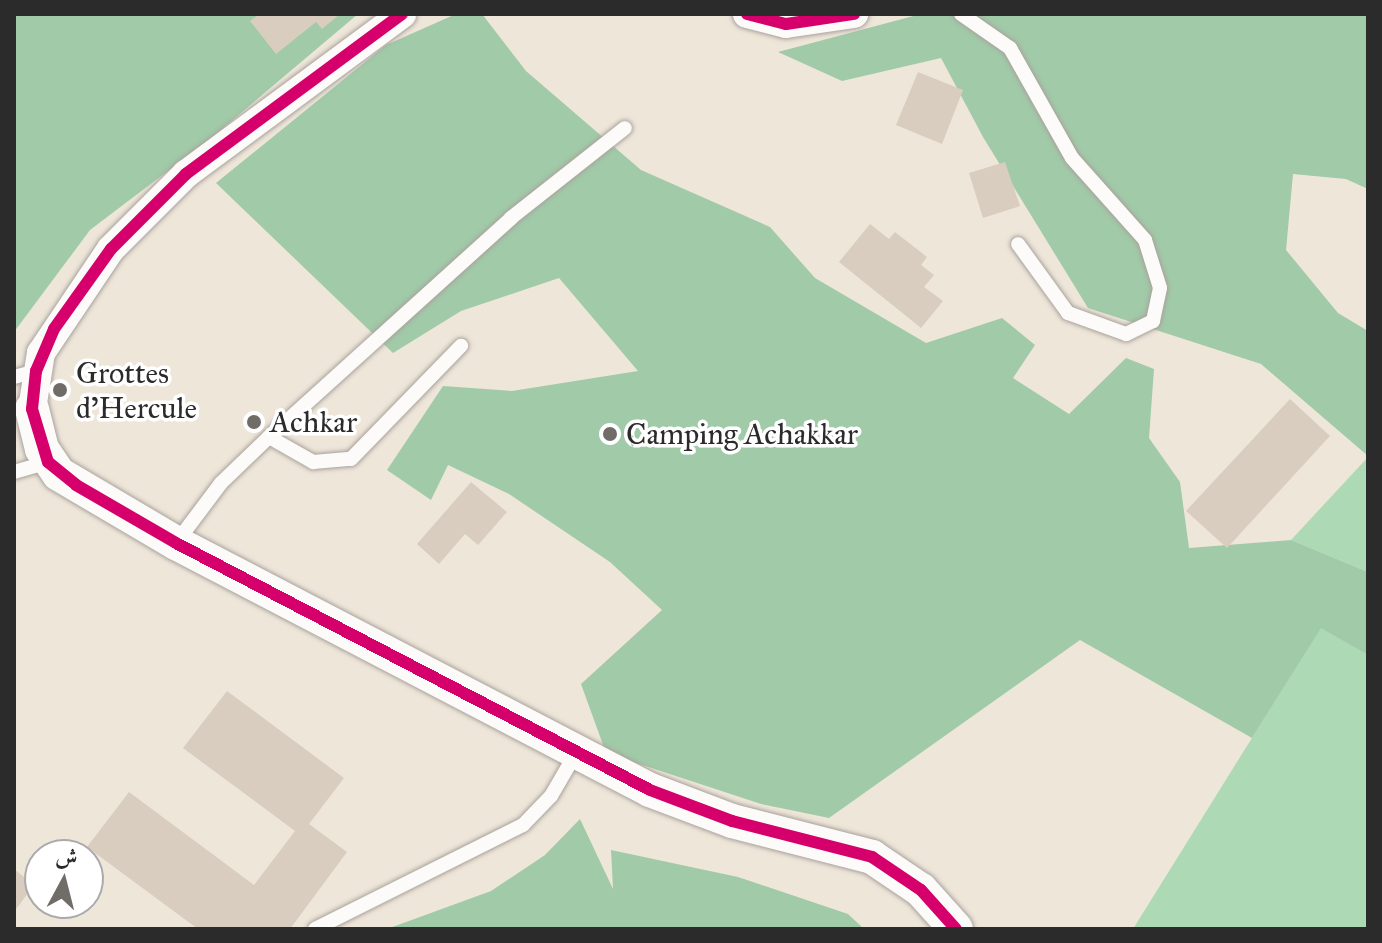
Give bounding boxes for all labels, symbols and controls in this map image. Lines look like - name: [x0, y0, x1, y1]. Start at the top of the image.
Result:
- place label: Grottes d'Hercule: [76, 355, 197, 426]
- marker: Grottes d'Hercule: [51, 381, 69, 399]
- place label: Achkar: [270, 404, 357, 440]
- marker: Achkar: [245, 413, 263, 431]
- place label: Camping Achakkar: [626, 416, 858, 452]
- marker: Camping Achakkar: [601, 425, 619, 443]
- north arrow: [24, 839, 104, 919]
- text: ش: [54, 842, 79, 871]

